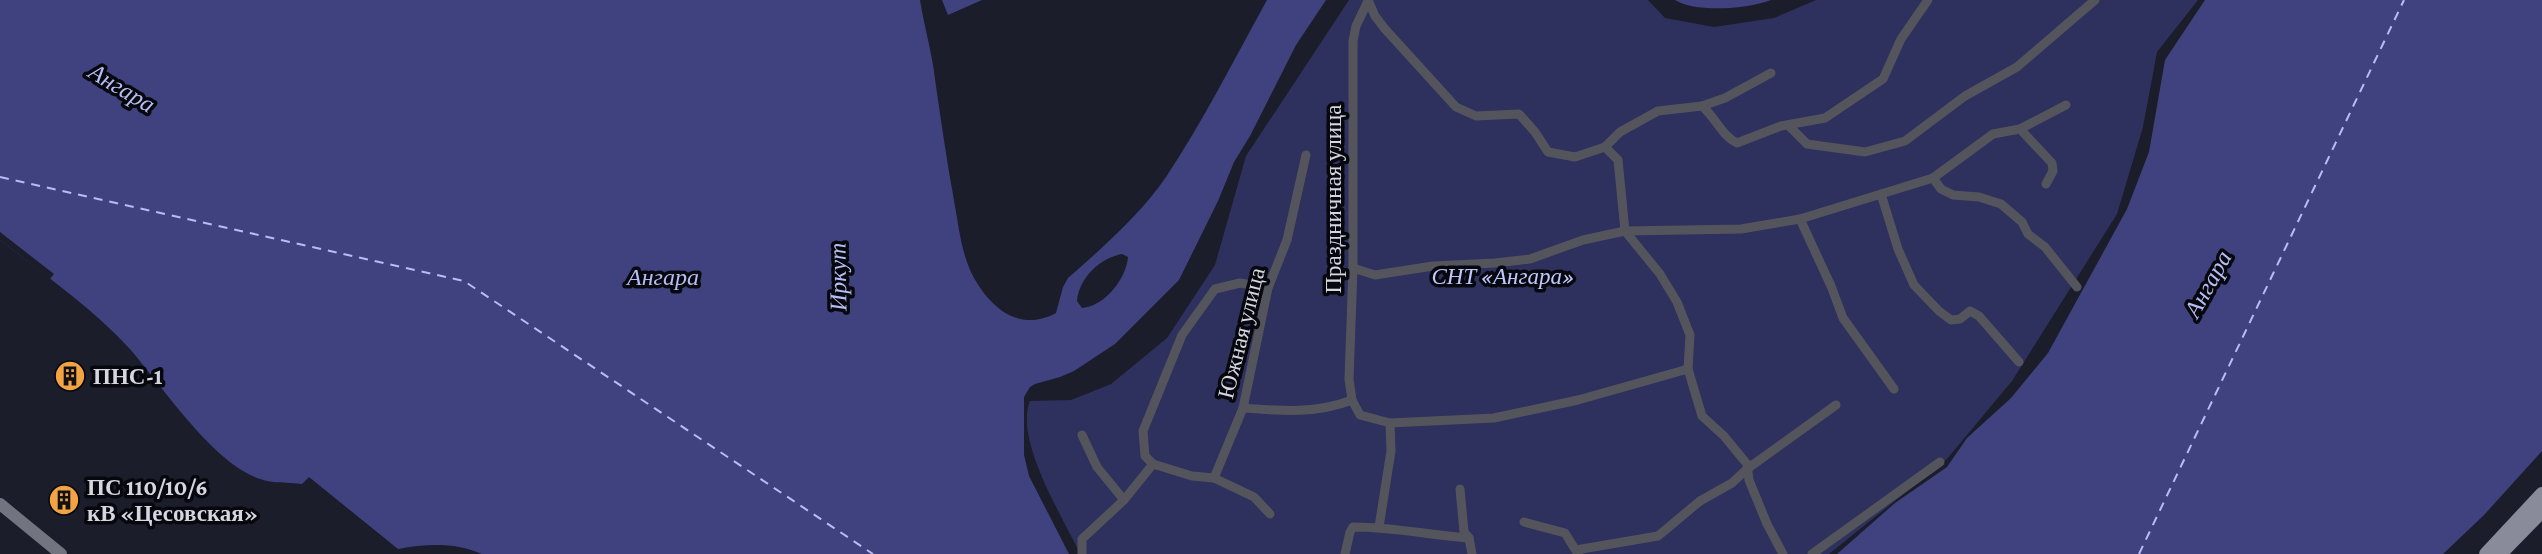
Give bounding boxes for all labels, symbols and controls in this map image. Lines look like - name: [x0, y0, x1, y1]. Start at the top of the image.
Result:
- water label: Ангара: [83, 56, 160, 118]
- street label: Праздничная улица: [1320, 104, 1346, 294]
- water label: Иркут: [823, 243, 852, 313]
- water label: Ангара: [2177, 246, 2237, 324]
- water label: Ангара: [625, 263, 699, 290]
- park label: СНТ «Ангара»: [1432, 263, 1574, 289]
- street label: Южная улица: [1212, 265, 1270, 401]
- building icon: ПНС-1: [53, 359, 87, 393]
- place label: ПНС-1: [93, 363, 163, 389]
- place label: ПС 110/10/6 кВ «Цесовская»: [87, 474, 258, 526]
- building icon: ПС 110/10/6 кВ «Цесовская»: [47, 483, 81, 517]

